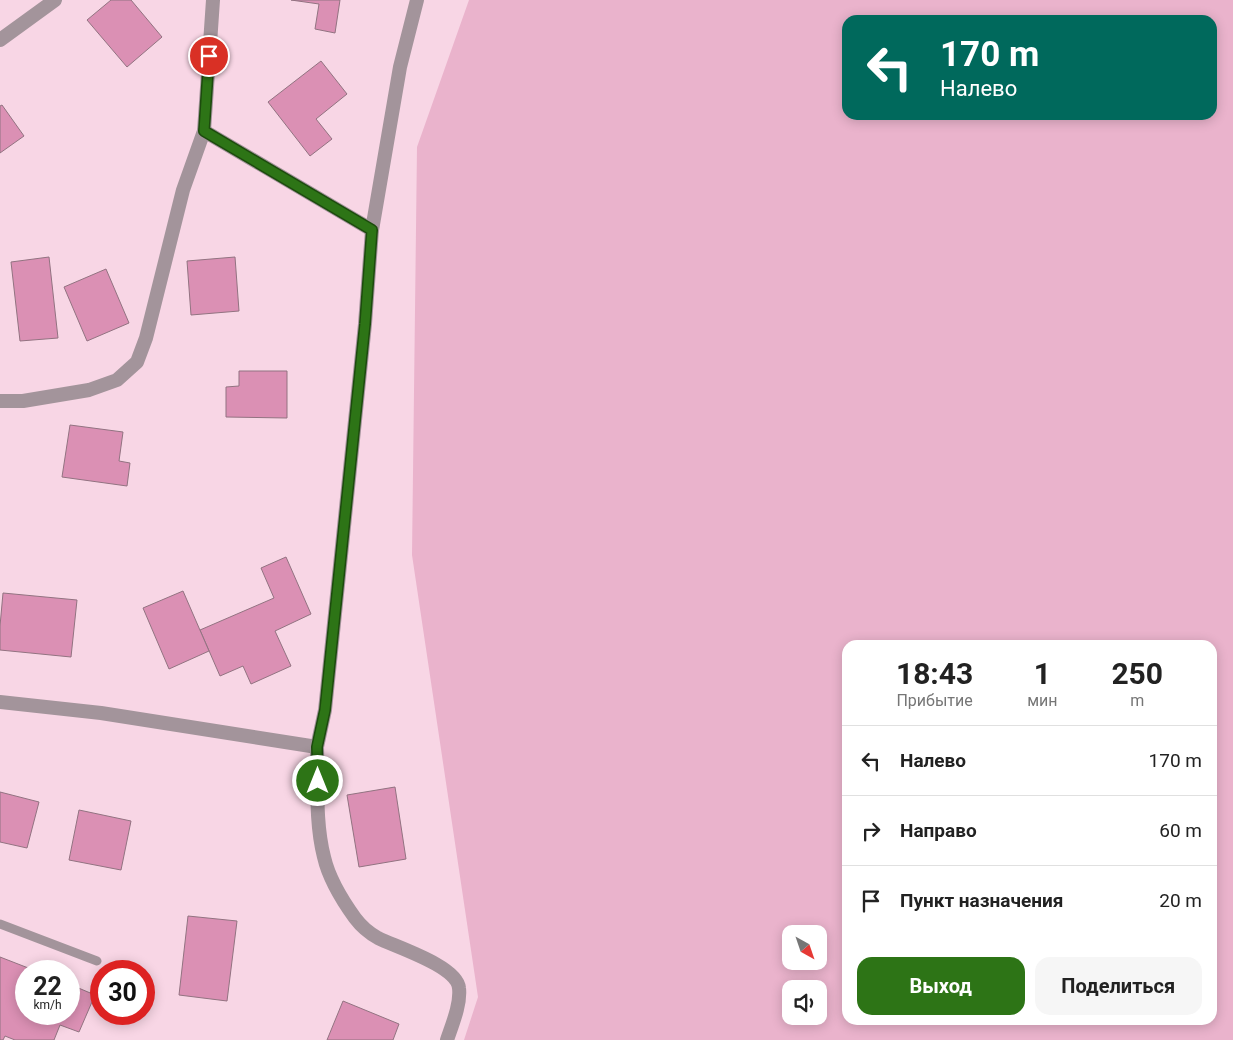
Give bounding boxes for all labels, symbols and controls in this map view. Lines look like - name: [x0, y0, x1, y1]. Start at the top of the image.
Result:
- text: 170 m: [940, 34, 1039, 75]
- pin: [188, 35, 230, 77]
- icon: left: [857, 35, 922, 100]
- icon: arrive: [195, 42, 223, 70]
- text: Налево: [940, 76, 1017, 101]
- text: 18:43: [896, 656, 973, 691]
- text: 1: [1034, 656, 1051, 691]
- text: 250: [1111, 656, 1163, 691]
- text: Прибытие: [896, 691, 973, 710]
- text: мин: [1027, 691, 1057, 710]
- text: m: [1130, 691, 1144, 710]
- icon: left: [857, 747, 885, 775]
- text: Налево: [900, 749, 966, 772]
- text: 170 m: [1149, 749, 1202, 772]
- position arrow: [291, 754, 343, 806]
- icon: right: [857, 817, 885, 845]
- text: Направо: [900, 819, 977, 842]
- text: 60 m: [1159, 819, 1202, 842]
- icon: arrive: [857, 887, 885, 915]
- text: Пункт назначения: [900, 889, 1063, 912]
- text: 20 m: [1159, 889, 1202, 912]
- north arrow: [782, 925, 828, 970]
- map controls: [782, 925, 827, 1025]
- button: Выход: [857, 957, 1025, 1015]
- button: Поделиться: [1035, 957, 1202, 1015]
- speed limit sign: 30: [90, 960, 155, 1025]
- text: 22: [33, 972, 62, 1001]
- button: sound: [782, 980, 827, 1025]
- text: km/h: [33, 998, 62, 1012]

